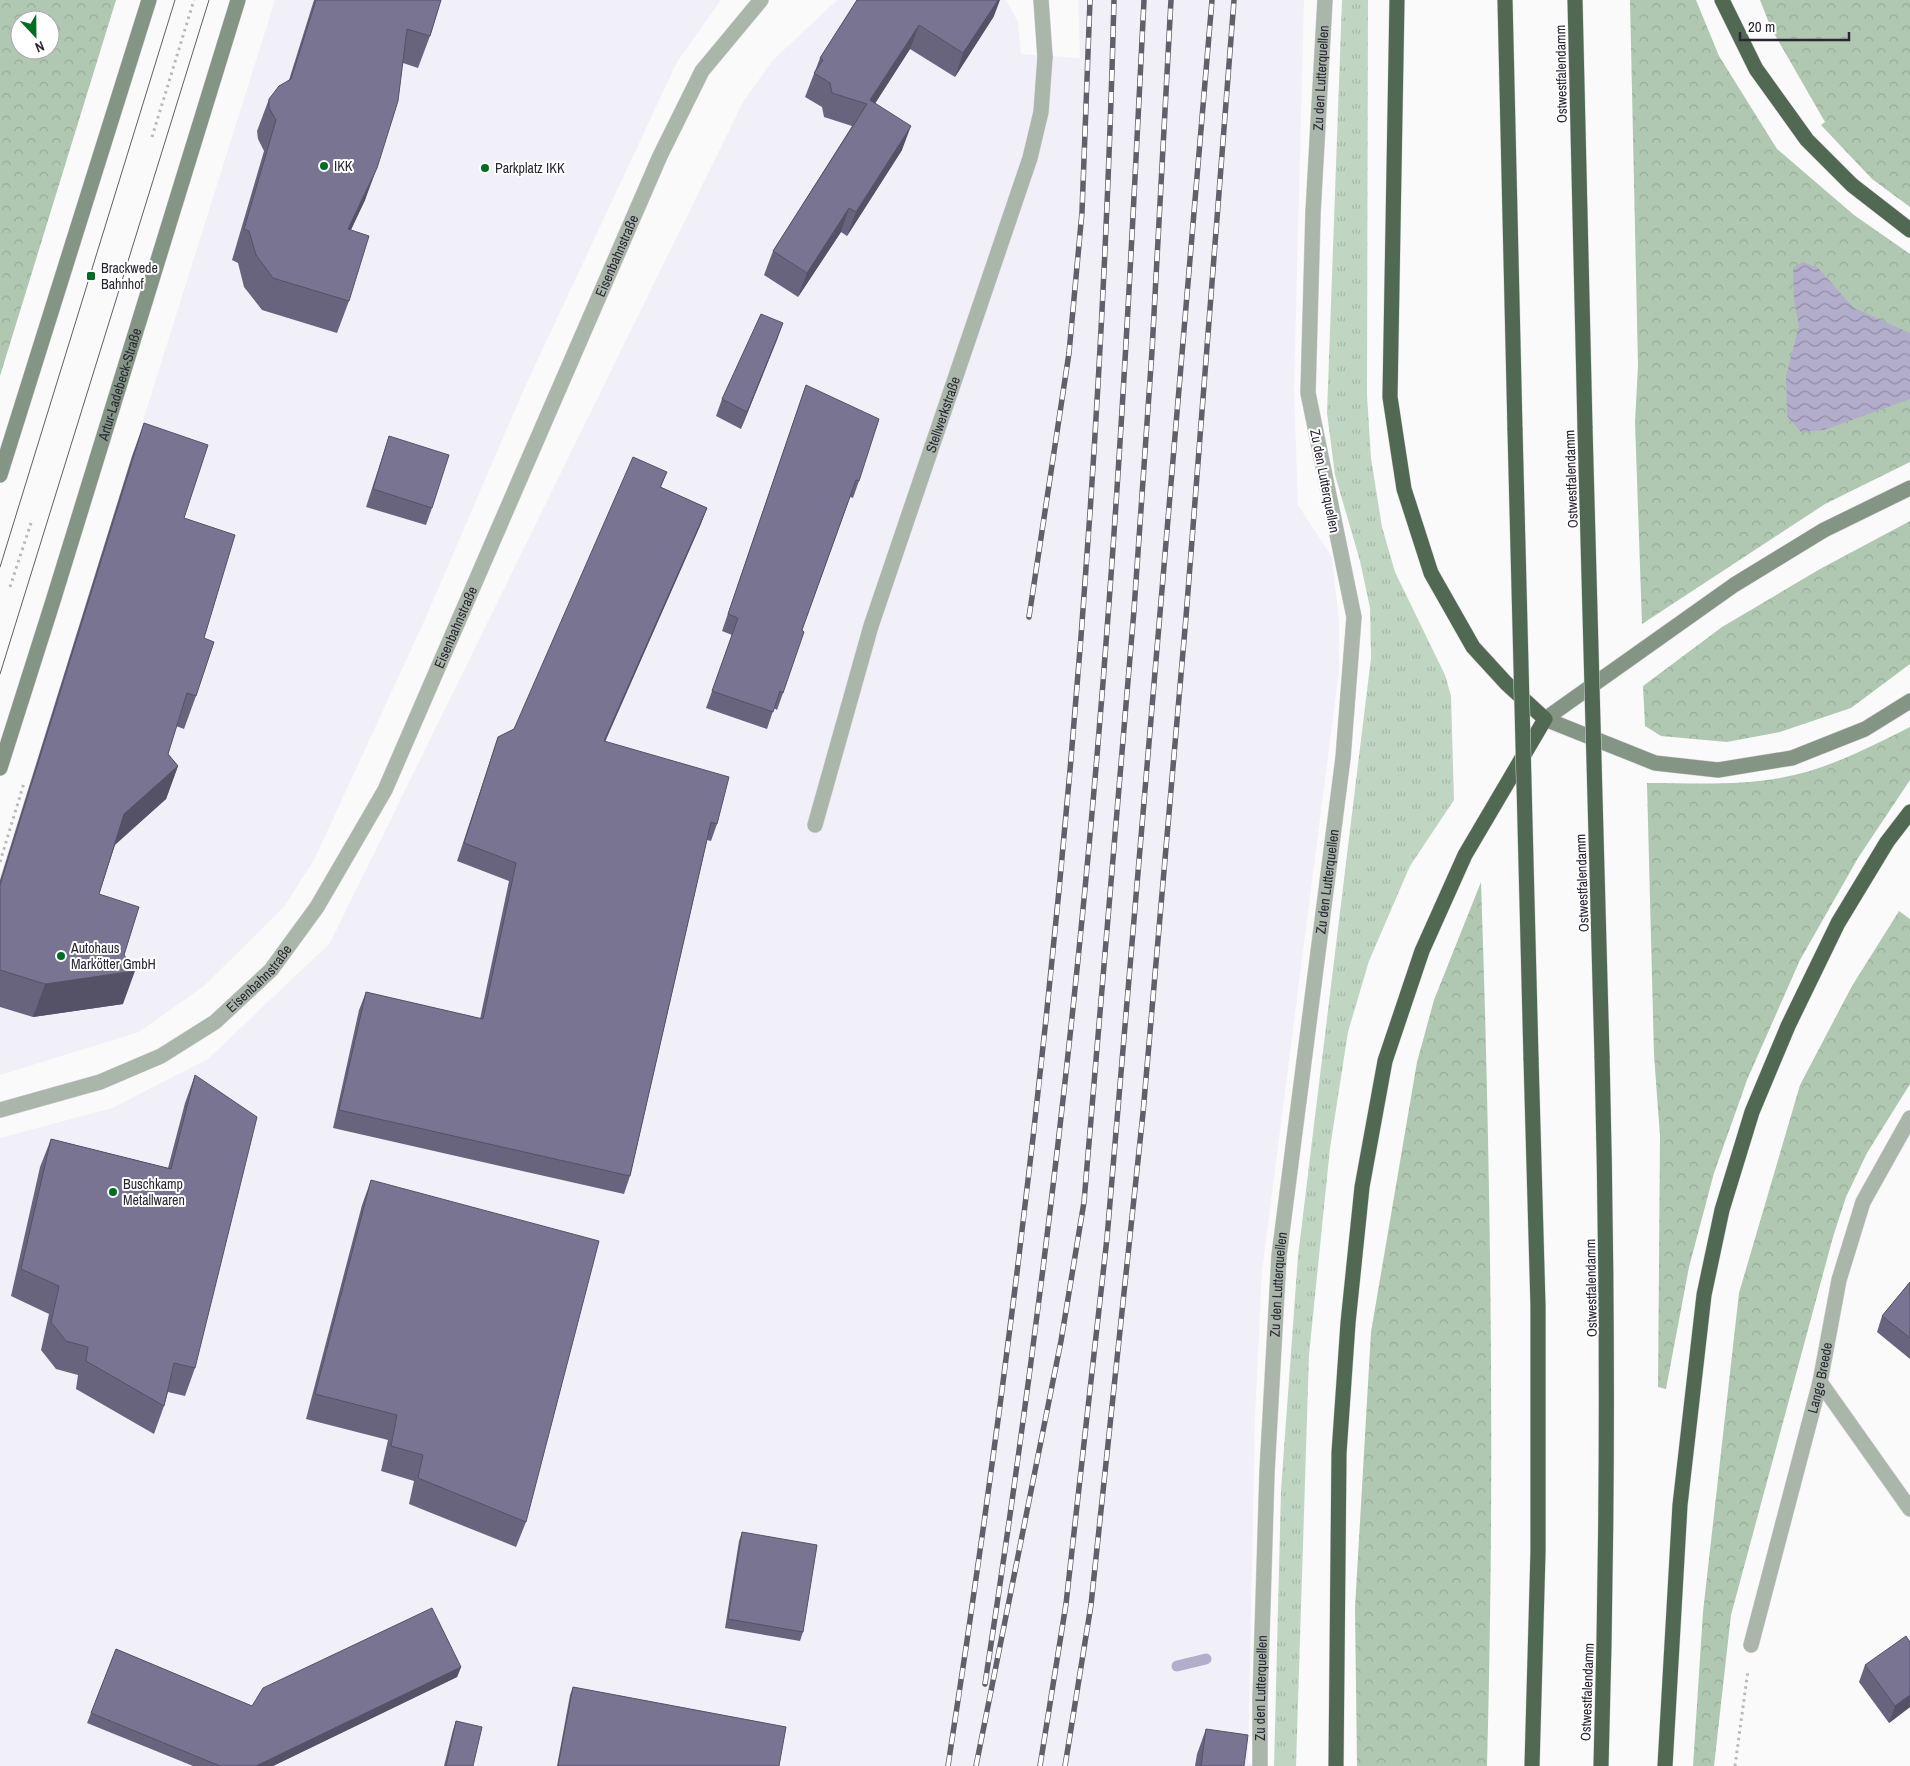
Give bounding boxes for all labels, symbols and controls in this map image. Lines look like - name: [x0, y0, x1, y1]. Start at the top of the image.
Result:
- north arrow: [10, 10, 60, 60]
- scale bar: [1740, 10, 1849, 42]
- text: 20 m: [1748, 16, 1775, 37]
- street label: Zu den Lutterquellen: [1309, 25, 1333, 131]
- street label: Ostwestfalendamm: [1551, 25, 1571, 123]
- text: N: [33, 37, 47, 57]
- place label: IKK: [334, 157, 353, 175]
- place label: Parkplatz IKK: [495, 159, 565, 177]
- marker: IKK: [318, 160, 330, 172]
- marker: Parkplatz IKK: [479, 162, 491, 174]
- street label: Eisenbahnstraße: [591, 212, 642, 300]
- place label: Brackwede Bahnhof: [101, 259, 158, 293]
- marker: Brackwede Bahnhof: [85, 270, 97, 282]
- street label: Artur-Ladebeck-Straße: [94, 326, 146, 444]
- street label: Stellwerkstraße: [922, 374, 964, 455]
- street label: Zu den Lutterquellen: [1306, 428, 1344, 534]
- street label: Ostwestfalendamm: [1560, 430, 1582, 528]
- street label: Eisenbahnstraße: [430, 584, 481, 671]
- street label: Zu den Lutterquellen: [1311, 828, 1343, 935]
- street label: Ostwestfalendamm: [1571, 834, 1593, 932]
- place label: Autohaus Markötter GmbH: [70, 939, 156, 973]
- street label: Eisenbahnstraße: [222, 941, 296, 1016]
- marker: Autohaus Markötter GmbH: [55, 950, 67, 962]
- place label: Buschkamp Metallwaren: [123, 1175, 185, 1209]
- marker: Buschkamp Metallwaren: [107, 1186, 119, 1198]
- street label: Zu den Lutterquellen: [1266, 1231, 1291, 1338]
- street label: Ostwestfalendamm: [1581, 1239, 1601, 1337]
- street label: Lange Breede: [1803, 1341, 1836, 1415]
- street label: Zu den Lutterquellen: [1251, 1635, 1271, 1741]
- street label: Ostwestfalendamm: [1576, 1643, 1598, 1741]

